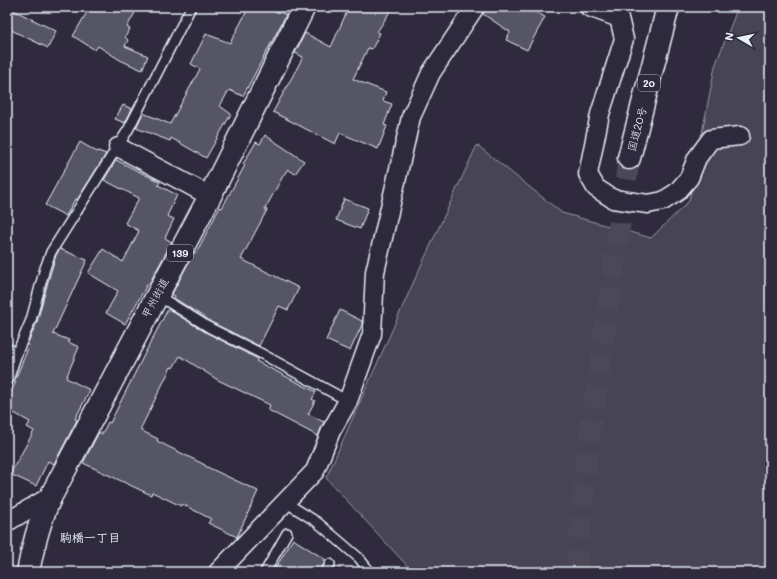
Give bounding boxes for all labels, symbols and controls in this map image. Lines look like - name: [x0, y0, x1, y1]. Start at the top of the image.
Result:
- north arrow: [719, 18, 759, 58]
- text: N: [721, 31, 737, 42]
- road number: 20: [638, 75, 660, 91]
- street label: 国道20号: [623, 105, 650, 153]
- road number: 139: [167, 245, 193, 261]
- street label: 甲州街道: [138, 275, 172, 321]
- district label: 駒橋一丁目: [60, 529, 120, 545]

